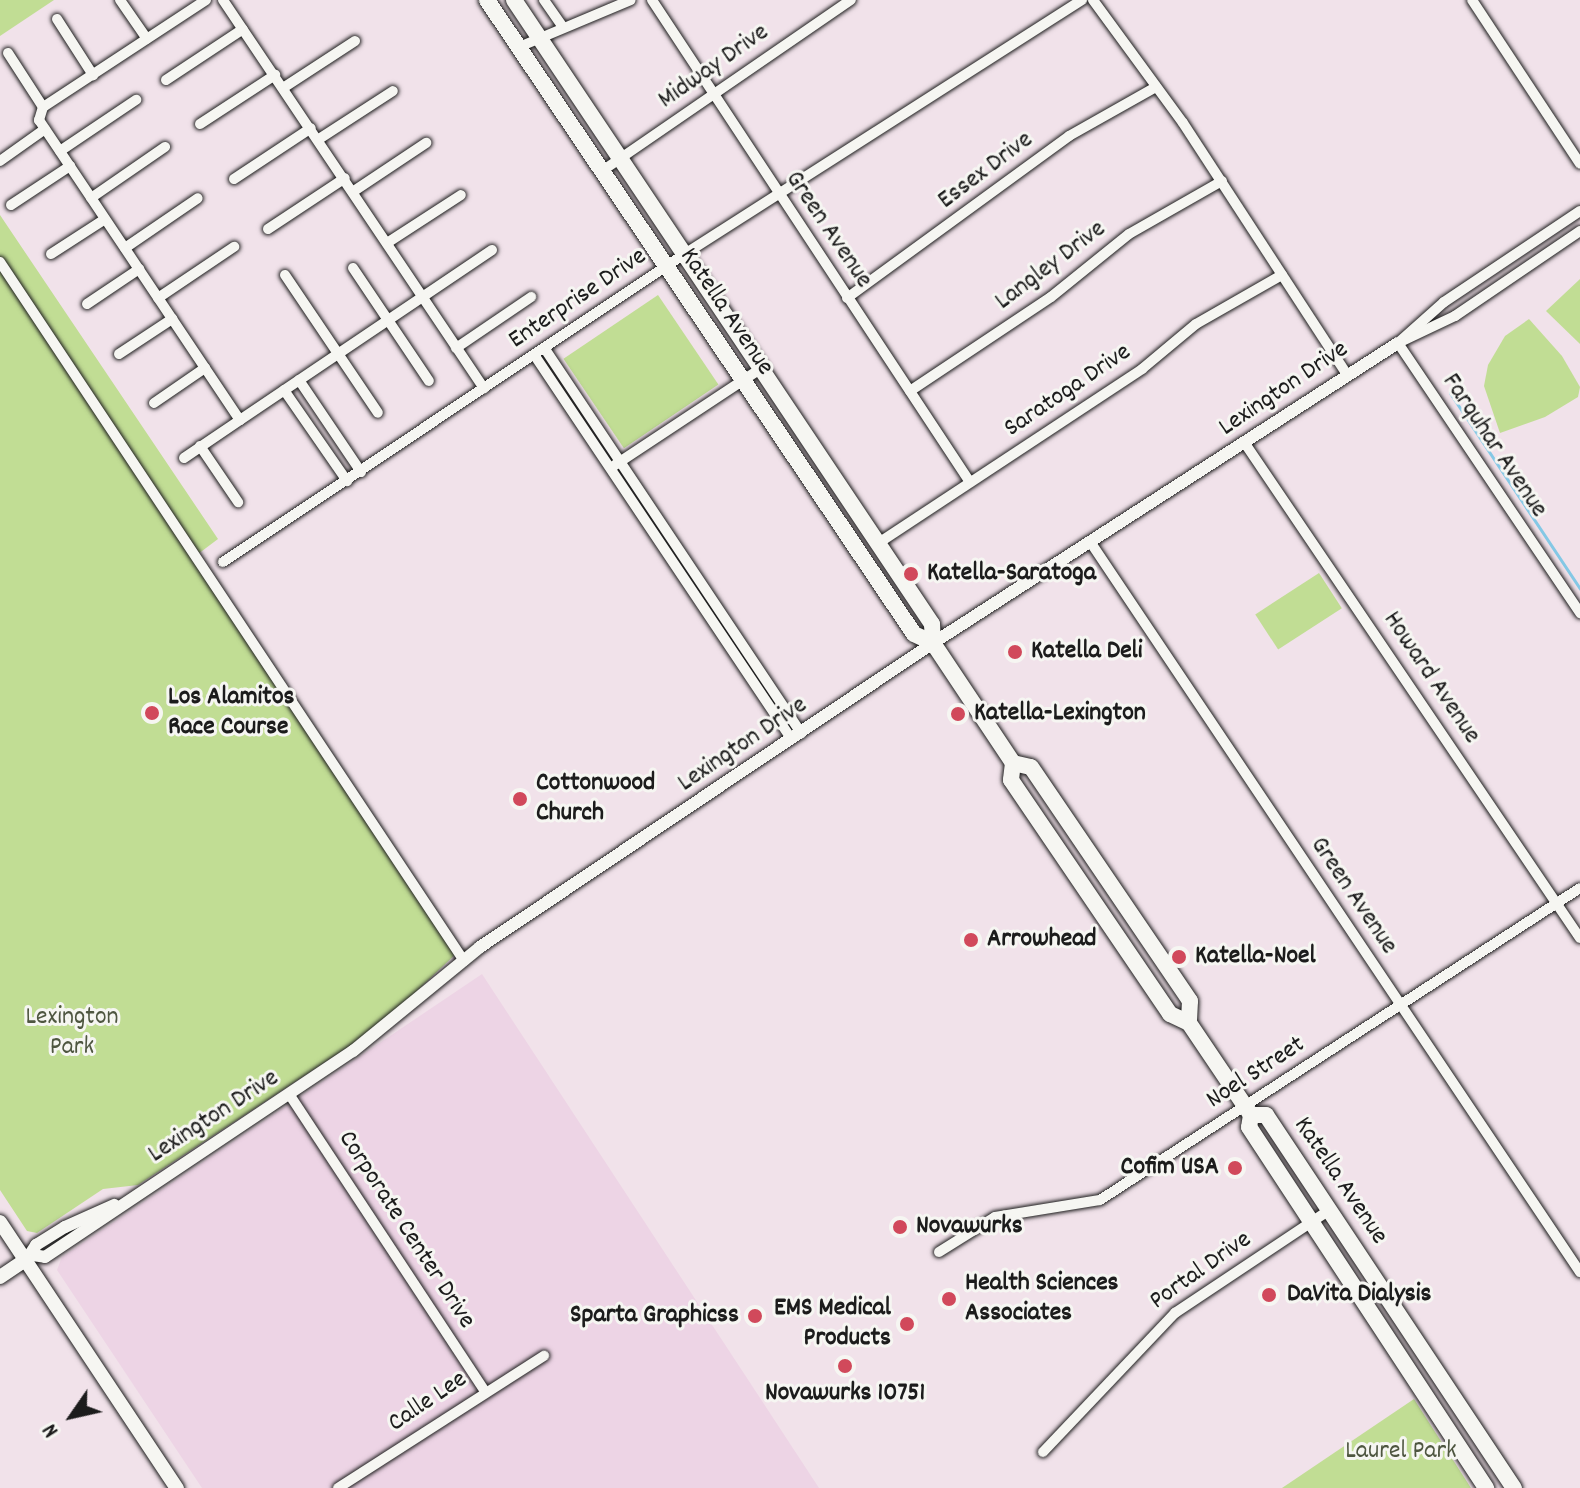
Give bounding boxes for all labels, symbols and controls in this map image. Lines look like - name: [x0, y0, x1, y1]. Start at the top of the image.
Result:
- street label: Midway Drive: [653, 18, 775, 116]
- street label: Essex Drive: [932, 125, 1040, 217]
- street label: Green Avenue: [777, 165, 879, 295]
- street label: Langley Drive: [990, 214, 1112, 318]
- street label: Enterprise Drive: [503, 242, 653, 356]
- street label: Katella Avenue: [672, 242, 780, 382]
- street label: Lexington Drive: [1213, 334, 1355, 444]
- street label: Saratoga Drive: [999, 337, 1137, 445]
- street label: Farquhar Avenue: [1434, 368, 1554, 524]
- place label: Katella-Saratoga: [927, 558, 1096, 590]
- marker: Katella-Saratoga: [902, 565, 920, 583]
- street label: Howard Avenue: [1375, 606, 1487, 750]
- place label: Katella Deli: [1031, 636, 1143, 668]
- marker: Katella Deli: [1006, 643, 1024, 661]
- place label: Los Alamitos Race Course: [168, 682, 294, 744]
- street label: Lexington Drive: [672, 690, 814, 800]
- place label: Katella-Lexington: [974, 698, 1146, 730]
- marker: Los Alamitos Race Course: [143, 704, 161, 722]
- marker: Katella-Lexington: [949, 705, 967, 723]
- place label: Cottonwood Church: [536, 768, 655, 830]
- marker: Cottonwood Church: [511, 790, 529, 808]
- street label: Green Avenue: [1302, 831, 1404, 961]
- place label: Arrowhead: [987, 924, 1097, 956]
- marker: Arrowhead: [962, 931, 980, 949]
- place label: Katella-Noel: [1195, 941, 1316, 973]
- marker: Katella-Noel: [1170, 948, 1188, 966]
- park label: Lexington Park: [25, 1002, 119, 1064]
- street label: Noel Street: [1201, 1030, 1311, 1116]
- street label: Lexington Drive: [143, 1063, 285, 1171]
- street label: Katella Avenue: [1286, 1111, 1394, 1251]
- street label: Corporate Center Drive: [330, 1125, 482, 1335]
- place label: Cofim USA: [1121, 1152, 1219, 1184]
- marker: Cofim USA: [1226, 1159, 1244, 1177]
- place label: Novawurks: [916, 1211, 1023, 1243]
- marker: Novawurks: [891, 1218, 909, 1236]
- street label: Portal Drive: [1144, 1225, 1258, 1317]
- place label: Health Sciences Associates: [965, 1268, 1119, 1330]
- place label: DaVita Dialysis: [1287, 1279, 1431, 1311]
- marker: DaVita Dialysis: [1258, 1284, 1280, 1306]
- marker: Health Sciences Associates: [940, 1290, 958, 1308]
- place label: EMS Medical Products: [774, 1293, 891, 1354]
- place label: Sparta Graphicss: [570, 1300, 739, 1332]
- marker: Sparta Graphicss: [746, 1307, 764, 1325]
- marker: EMS Medical Products: [898, 1315, 916, 1333]
- marker: Novawurks 10751: [836, 1357, 854, 1375]
- street label: Calle Lee: [383, 1364, 473, 1440]
- north arrow: [32, 1376, 112, 1456]
- place label: Novawurks 10751: [765, 1378, 925, 1410]
- text: N: [36, 1417, 68, 1443]
- park label: Laurel Park: [1345, 1436, 1457, 1468]

